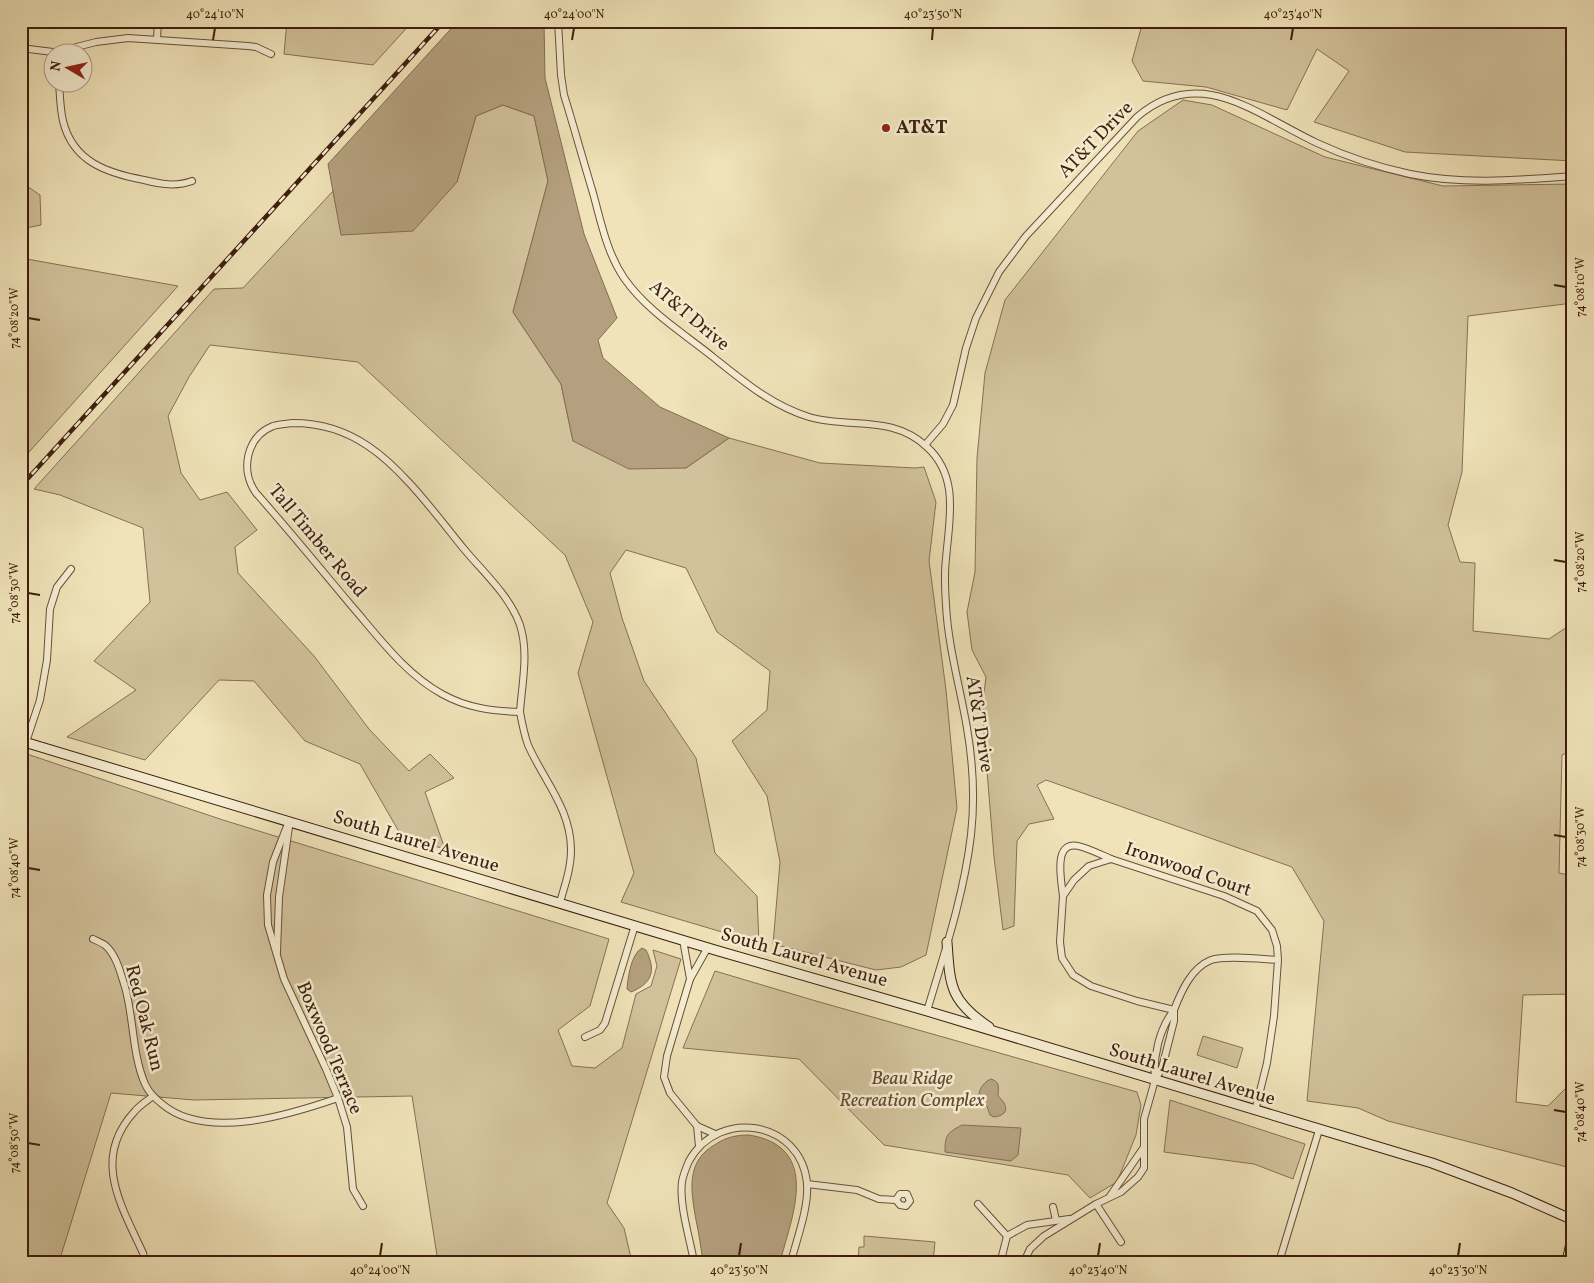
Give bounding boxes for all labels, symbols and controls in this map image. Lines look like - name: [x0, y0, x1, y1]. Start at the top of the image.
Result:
- text: 40°24'10"N: [186, 7, 244, 23]
- text: 40°24'00"N: [544, 7, 604, 23]
- text: 40°23'50"N: [904, 7, 962, 23]
- text: 40°23'40"N: [1264, 7, 1323, 23]
- north arrow: [42, 42, 92, 92]
- text: N: [46, 60, 67, 73]
- street label: AT&T Drive: [1053, 96, 1139, 184]
- place label: AT&T: [896, 115, 948, 141]
- marker: AT&T: [880, 122, 892, 134]
- text: 74°08'10"W: [1573, 257, 1589, 317]
- street label: AT&T Drive: [643, 275, 735, 357]
- text: 74°08'20"W: [7, 287, 23, 349]
- street label: Tall Timber Road: [262, 479, 372, 603]
- text: 74°08'20"W: [1573, 531, 1589, 593]
- text: 74°08'30"W: [7, 563, 23, 624]
- street label: AT&T Drive: [958, 674, 1000, 774]
- street label: South Laurel Avenue: [330, 804, 502, 880]
- text: 74°08'30"W: [1573, 807, 1589, 868]
- street label: Ironwood Court: [1121, 836, 1255, 904]
- text: 74°08'40"W: [7, 837, 23, 899]
- street label: South Laurel Avenue: [717, 922, 891, 994]
- street label: Red Oak Run: [118, 962, 170, 1074]
- street label: Boxwood Terrace: [289, 978, 369, 1118]
- street label: South Laurel Avenue: [1106, 1037, 1278, 1113]
- park label: Beau Ridge Recreation Complex: [839, 1066, 985, 1114]
- text: 74°08'40"W: [1573, 1081, 1589, 1143]
- text: 74°08'50"W: [7, 1113, 23, 1173]
- text: 40°24'00"N: [350, 1263, 410, 1279]
- text: 40°23'50"N: [710, 1263, 768, 1279]
- text: 40°23'40"N: [1069, 1263, 1128, 1279]
- text: 40°23'30"N: [1429, 1263, 1487, 1279]

